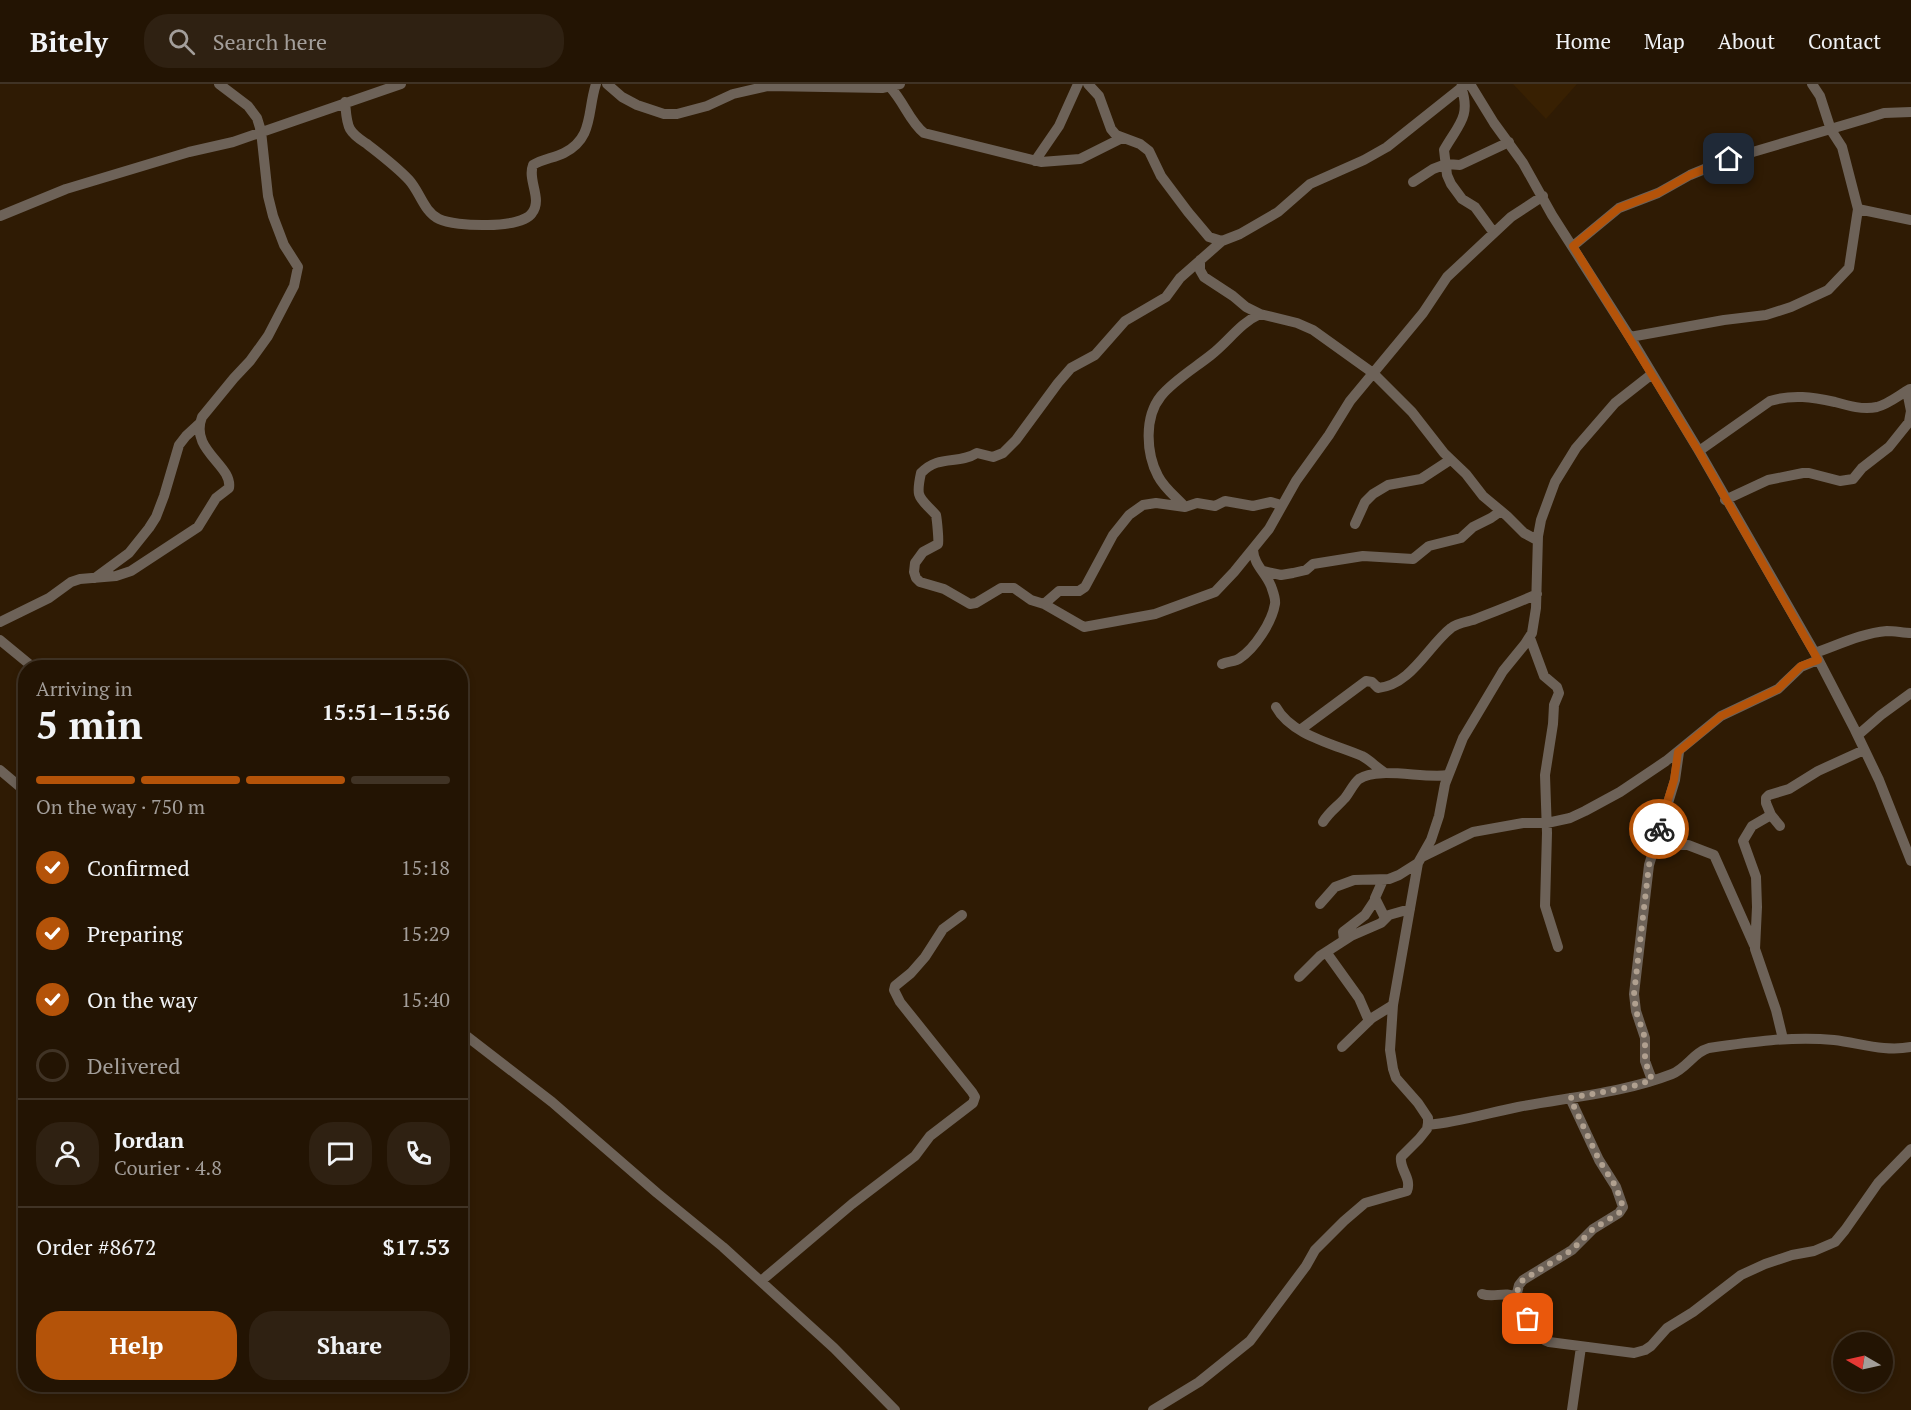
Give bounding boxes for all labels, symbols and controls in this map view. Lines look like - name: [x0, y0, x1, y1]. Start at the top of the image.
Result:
- search box: [144, 14, 564, 68]
- text: Bitely: [30, 23, 108, 60]
- icon: search: [165, 25, 198, 58]
- text: Search here: [213, 27, 327, 56]
- text: Home: [1555, 27, 1611, 55]
- text: Map: [1644, 27, 1685, 55]
- text: About: [1718, 27, 1775, 55]
- text: Contact: [1808, 27, 1881, 55]
- pin: [1703, 133, 1754, 184]
- icon: home: [1712, 142, 1745, 175]
- text: Arriving in: [36, 675, 132, 702]
- text: 15:51–15:56: [322, 697, 450, 726]
- text: 5 min: [36, 698, 143, 750]
- text: On the way · 750 m: [36, 793, 205, 820]
- courier: [1629, 799, 1689, 859]
- icon: bike: [1643, 813, 1676, 846]
- icon: check: [36, 851, 69, 884]
- text: Confirmed: [87, 853, 190, 882]
- text: 15:18: [401, 854, 450, 881]
- icon: check: [36, 917, 69, 950]
- text: Preparing: [87, 919, 183, 948]
- text: 15:29: [401, 920, 450, 947]
- icon: check: [36, 983, 69, 1016]
- text: On the way: [87, 985, 197, 1014]
- text: 15:40: [401, 986, 450, 1013]
- text: Delivered: [87, 1051, 180, 1080]
- button: person: [36, 1122, 99, 1185]
- button: chat: [309, 1122, 372, 1185]
- button: phone: [387, 1122, 450, 1185]
- text: Jordan: [114, 1125, 184, 1154]
- text: Courier · 4.8: [114, 1154, 222, 1181]
- text: Order #8672: [36, 1232, 156, 1261]
- text: $17.53: [383, 1232, 450, 1261]
- pin: [1502, 1293, 1553, 1344]
- icon: bag: [1511, 1302, 1544, 1335]
- button: Help: [36, 1311, 237, 1380]
- button: Share: [249, 1311, 450, 1380]
- north arrow: [1833, 1332, 1893, 1392]
- map controls: [1833, 1332, 1893, 1392]

